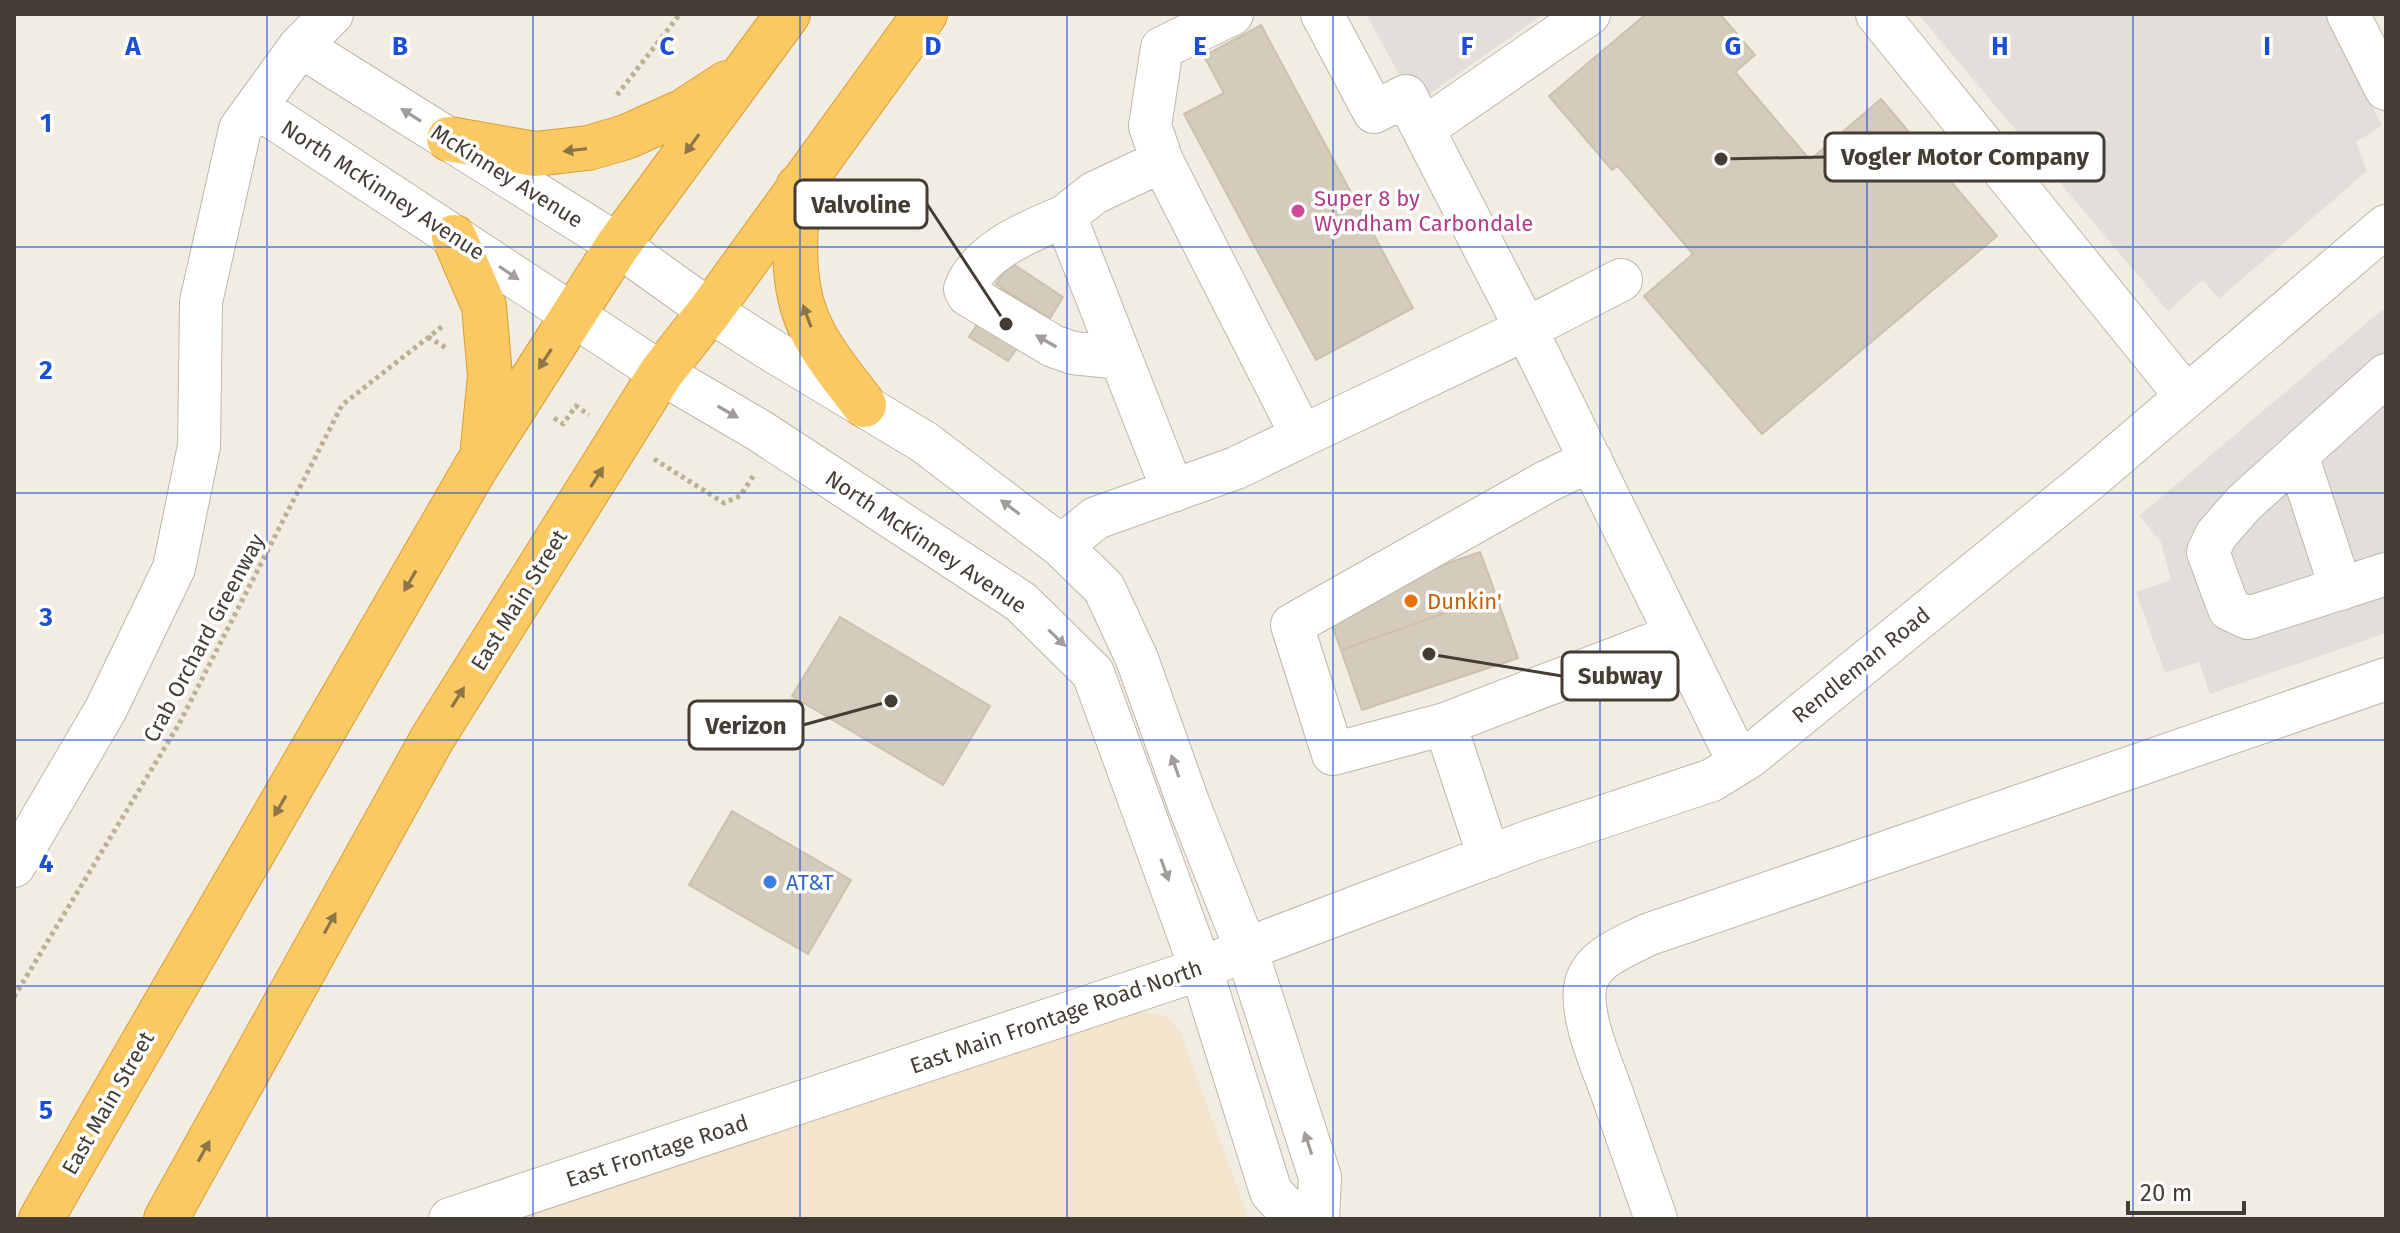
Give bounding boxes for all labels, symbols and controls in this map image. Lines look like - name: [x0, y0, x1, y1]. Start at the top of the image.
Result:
- text: A: [124, 31, 141, 62]
- text: B: [392, 31, 408, 62]
- text: C: [660, 31, 675, 62]
- text: D: [925, 31, 942, 62]
- text: E: [1193, 31, 1207, 62]
- text: F: [1461, 31, 1474, 62]
- text: G: [1725, 31, 1741, 62]
- text: H: [1991, 31, 2009, 62]
- text: I: [2263, 31, 2271, 62]
- text: 1: [40, 108, 52, 139]
- one-way arrow: [400, 109, 422, 123]
- street label: North McKinney Avenue: [276, 114, 490, 266]
- street label: McKinney Avenue: [426, 118, 588, 234]
- callout: Vogler Motor Company: [1825, 133, 2104, 181]
- one-way arrow: [685, 134, 701, 155]
- one-way arrow: [562, 143, 587, 156]
- text: Vogler Motor Company: [1840, 143, 2090, 171]
- callout: Valvoline: [795, 180, 927, 228]
- place label: Super 8 by Wyndham Carbondale: [1314, 185, 1533, 237]
- text: Valvoline: [810, 191, 911, 219]
- marker: Super 8 by Wyndham Carbondale: [1289, 202, 1307, 220]
- one-way arrow: [498, 265, 519, 280]
- one-way arrow: [800, 304, 813, 328]
- one-way arrow: [1035, 334, 1057, 348]
- one-way arrow: [538, 348, 553, 369]
- text: 2: [39, 355, 53, 386]
- one-way arrow: [717, 405, 739, 419]
- street label: North McKinney Avenue: [820, 464, 1032, 620]
- one-way arrow: [589, 466, 603, 488]
- one-way arrow: [1000, 499, 1020, 515]
- street label: East Main Street: [465, 525, 573, 675]
- street label: Crab Orchard Greenway: [138, 529, 271, 747]
- one-way arrow: [403, 569, 417, 592]
- place label: Dunkin': [1427, 588, 1502, 615]
- marker: Dunkin': [1402, 592, 1420, 610]
- street label: Rendleman Road: [1787, 601, 1935, 729]
- text: 3: [38, 602, 53, 633]
- one-way arrow: [1047, 628, 1066, 647]
- callout: Subway: [1562, 652, 1678, 700]
- text: Subway: [1578, 662, 1663, 690]
- one-way arrow: [451, 686, 465, 708]
- callout: Verizon: [689, 701, 803, 749]
- text: Verizon: [704, 712, 787, 740]
- one-way arrow: [1168, 754, 1181, 778]
- one-way arrow: [273, 795, 287, 817]
- text: 4: [39, 848, 54, 879]
- one-way arrow: [1159, 858, 1172, 882]
- place label: AT&T: [786, 869, 834, 896]
- marker: AT&T: [761, 873, 779, 891]
- one-way arrow: [323, 912, 337, 935]
- street label: East Main Frontage Road North: [906, 954, 1206, 1080]
- street label: East Main Street: [56, 1026, 160, 1179]
- text: 5: [39, 1095, 53, 1126]
- street label: East Frontage Road: [562, 1109, 752, 1193]
- one-way arrow: [1302, 1130, 1314, 1154]
- one-way arrow: [197, 1140, 211, 1162]
- scale bar: [2128, 1165, 2244, 1215]
- text: 20 m: [2140, 1179, 2192, 1207]

